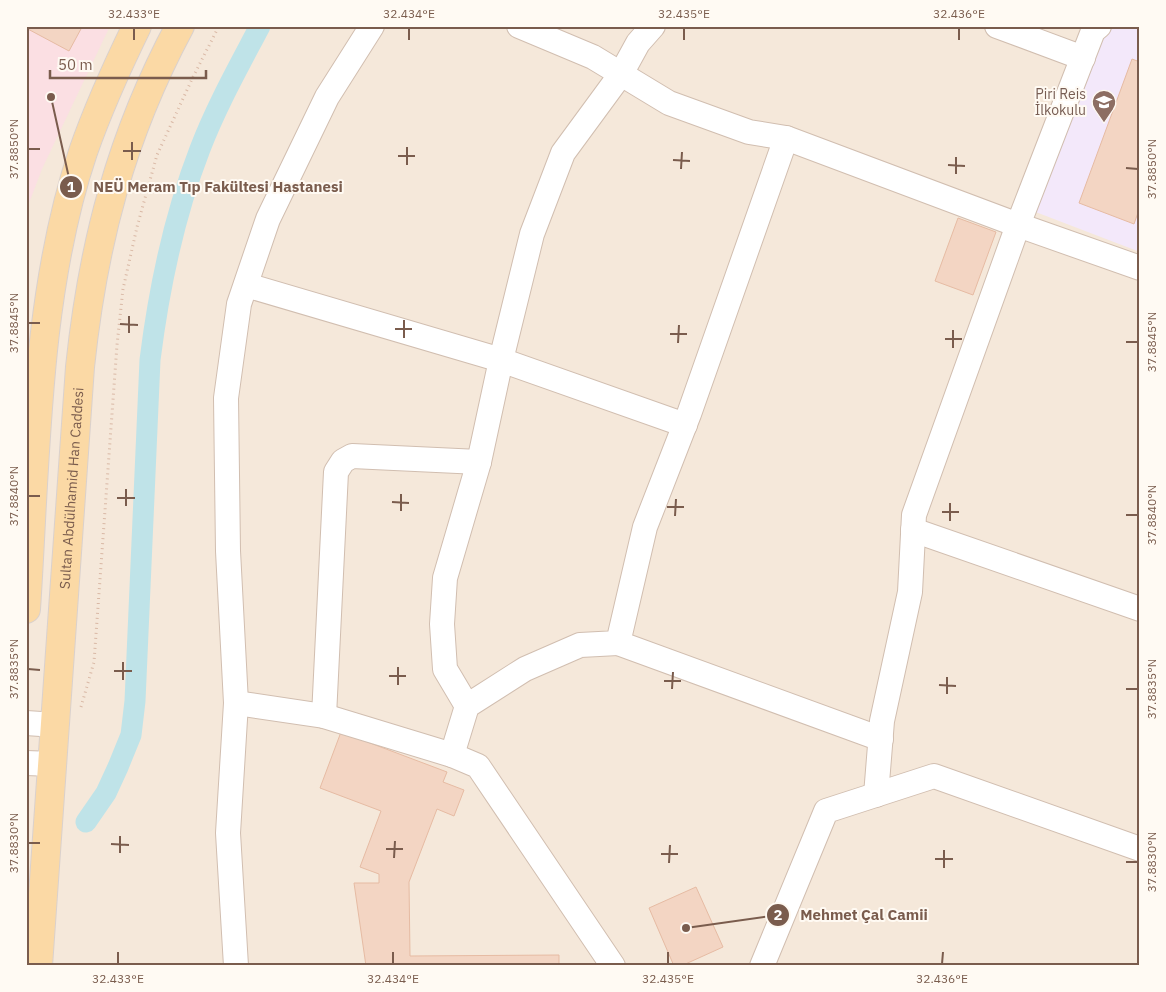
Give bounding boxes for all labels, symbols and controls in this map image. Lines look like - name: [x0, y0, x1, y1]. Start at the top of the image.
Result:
- text: 32.433°E: [108, 6, 160, 21]
- text: 32.434°E: [383, 6, 435, 21]
- text: 32.435°E: [658, 6, 710, 21]
- text: 32.436°E: [933, 6, 985, 21]
- scale bar: [50, 48, 206, 80]
- text: 50 m: [58, 55, 93, 74]
- place label: Piri Reis İlkokulu: [1035, 85, 1086, 119]
- school or university icon: Piri Reis İlkokulu: [1091, 89, 1117, 123]
- text: 37.8850°N: [6, 119, 21, 179]
- text: 37.8850°N: [1144, 139, 1159, 199]
- callout: NEÜ Meram Tıp Fakültesi Hastanesi: [59, 172, 353, 202]
- text: 1: [66, 177, 76, 196]
- text: NEÜ Meram Tıp Fakültesi Hastanesi: [93, 177, 343, 196]
- text: 37.8845°N: [6, 293, 21, 353]
- text: 37.8845°N: [1144, 312, 1159, 372]
- street label: Sultan Abdülhamid Han Caddesi: [55, 387, 88, 590]
- text: 37.8840°N: [6, 466, 21, 526]
- text: 37.8840°N: [1144, 485, 1159, 545]
- text: 37.8835°N: [6, 639, 21, 699]
- text: 37.8835°N: [1144, 659, 1159, 719]
- text: 37.8830°N: [6, 813, 21, 873]
- text: 37.8830°N: [1144, 832, 1159, 892]
- callout: Mehmet Çal Camii: [766, 900, 938, 930]
- text: 2: [773, 905, 783, 924]
- text: Mehmet Çal Camii: [800, 905, 928, 924]
- text: 32.433°E: [92, 971, 144, 986]
- text: 32.434°E: [367, 971, 419, 986]
- text: 32.435°E: [642, 971, 694, 986]
- text: 32.436°E: [916, 971, 968, 986]

